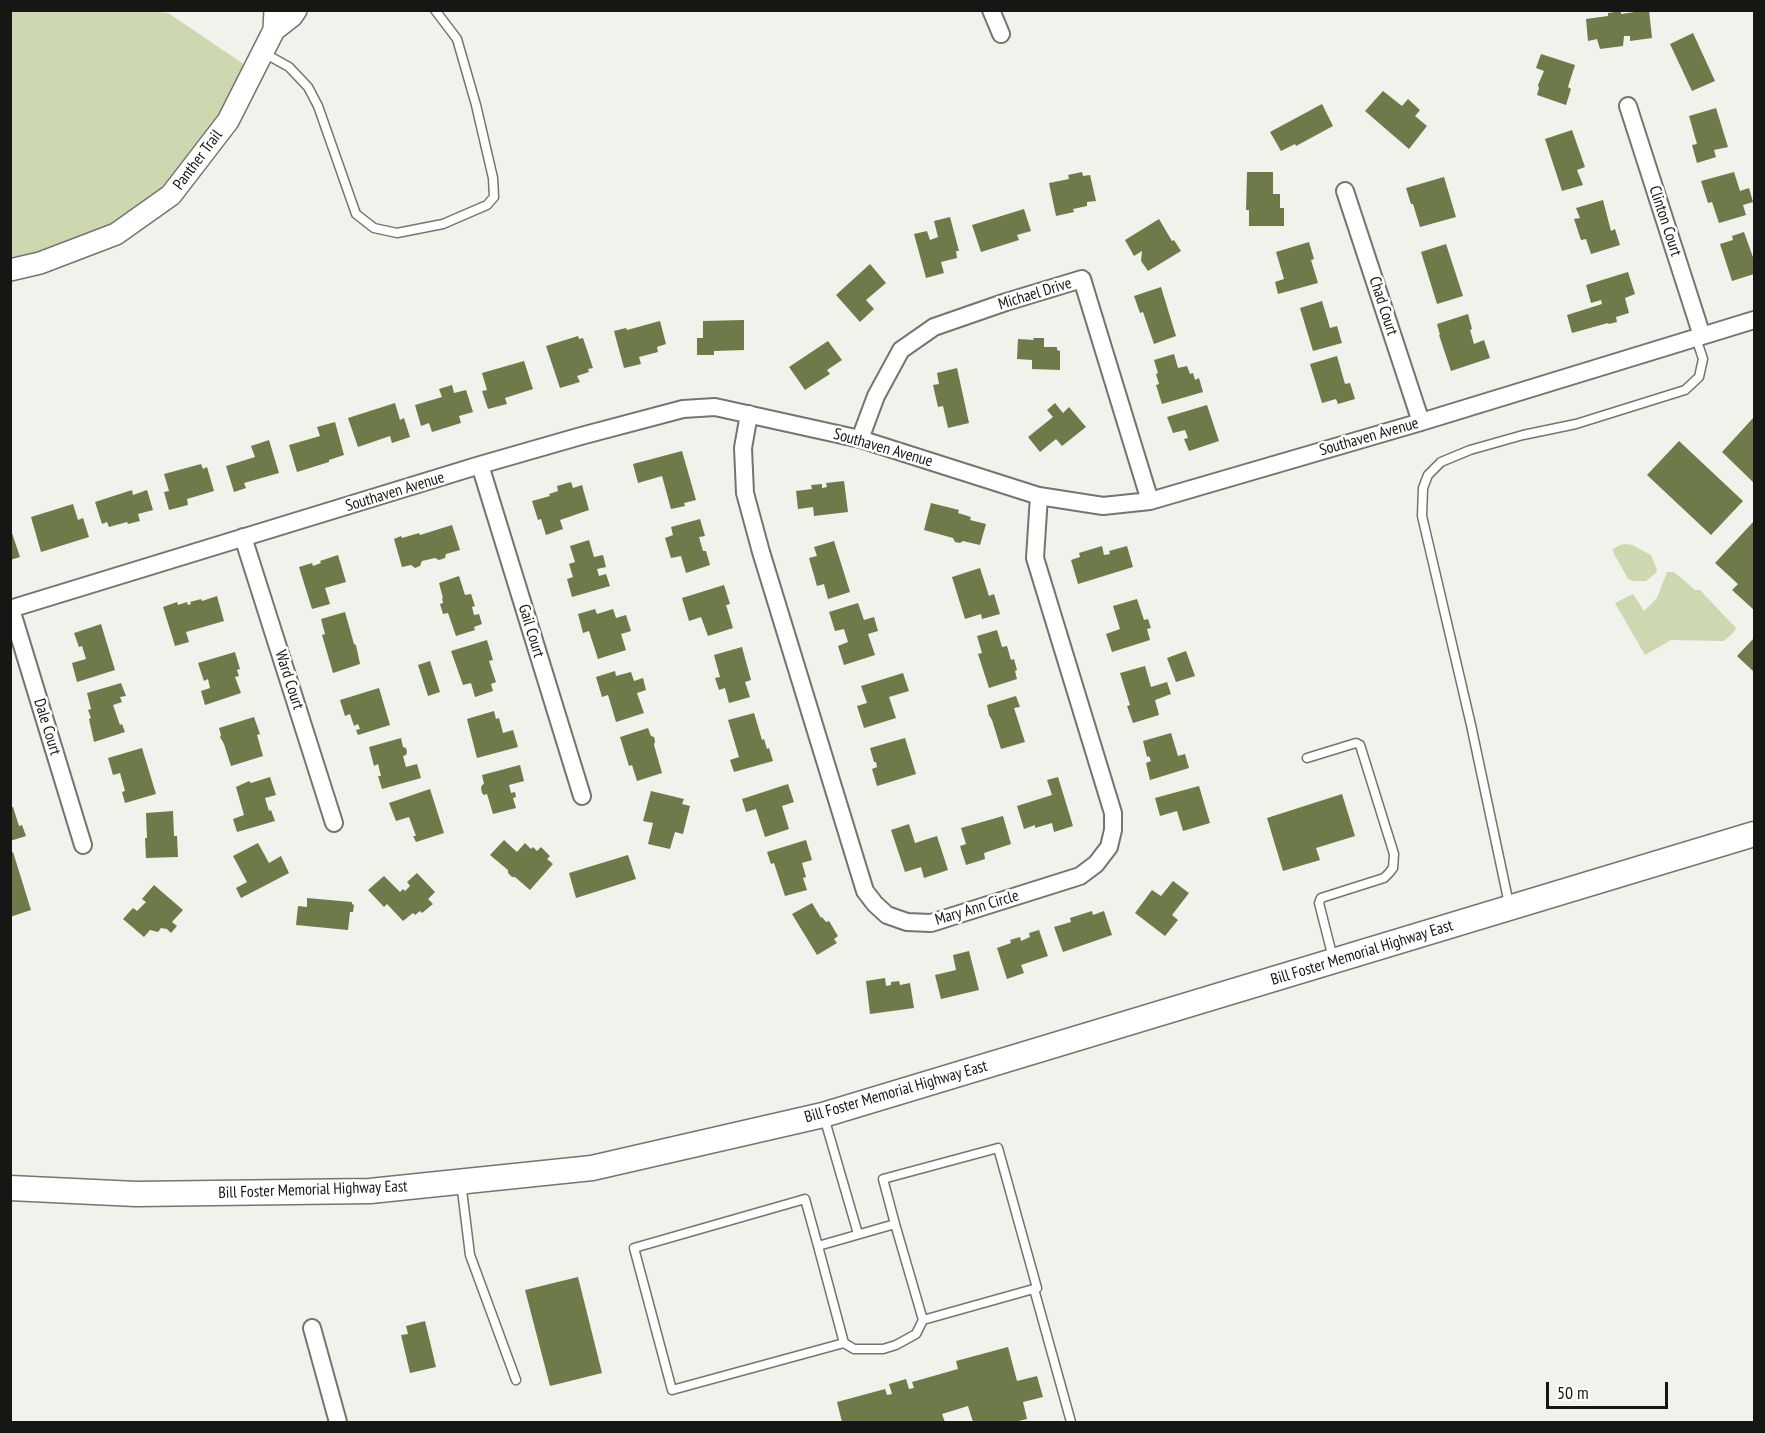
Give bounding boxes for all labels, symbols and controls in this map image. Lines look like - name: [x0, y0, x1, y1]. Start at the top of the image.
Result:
- street label: Panther Trail: [169, 126, 227, 194]
- street label: Clinton Court: [1645, 183, 1685, 259]
- street label: Michael Drive: [996, 274, 1074, 314]
- street label: Chad Court: [1364, 274, 1402, 338]
- street label: Southaven Avenue: [1317, 414, 1421, 460]
- street label: Southaven Avenue: [831, 425, 935, 471]
- street label: Southaven Avenue: [343, 468, 447, 516]
- street label: Gail Court: [514, 602, 548, 660]
- street label: Ward Court: [270, 648, 308, 712]
- street label: Dale Court: [29, 696, 65, 758]
- street label: Mary Ann Circle: [933, 886, 1021, 930]
- street label: Bill Foster Memorial Highway East: [1269, 916, 1455, 990]
- street label: Bill Foster Memorial Highway East: [802, 1057, 990, 1127]
- street label: Bill Foster Memorial Highway East: [218, 1177, 408, 1203]
- scale bar: [1549, 1370, 1670, 1408]
- text: 50 m: [1557, 1381, 1589, 1404]

